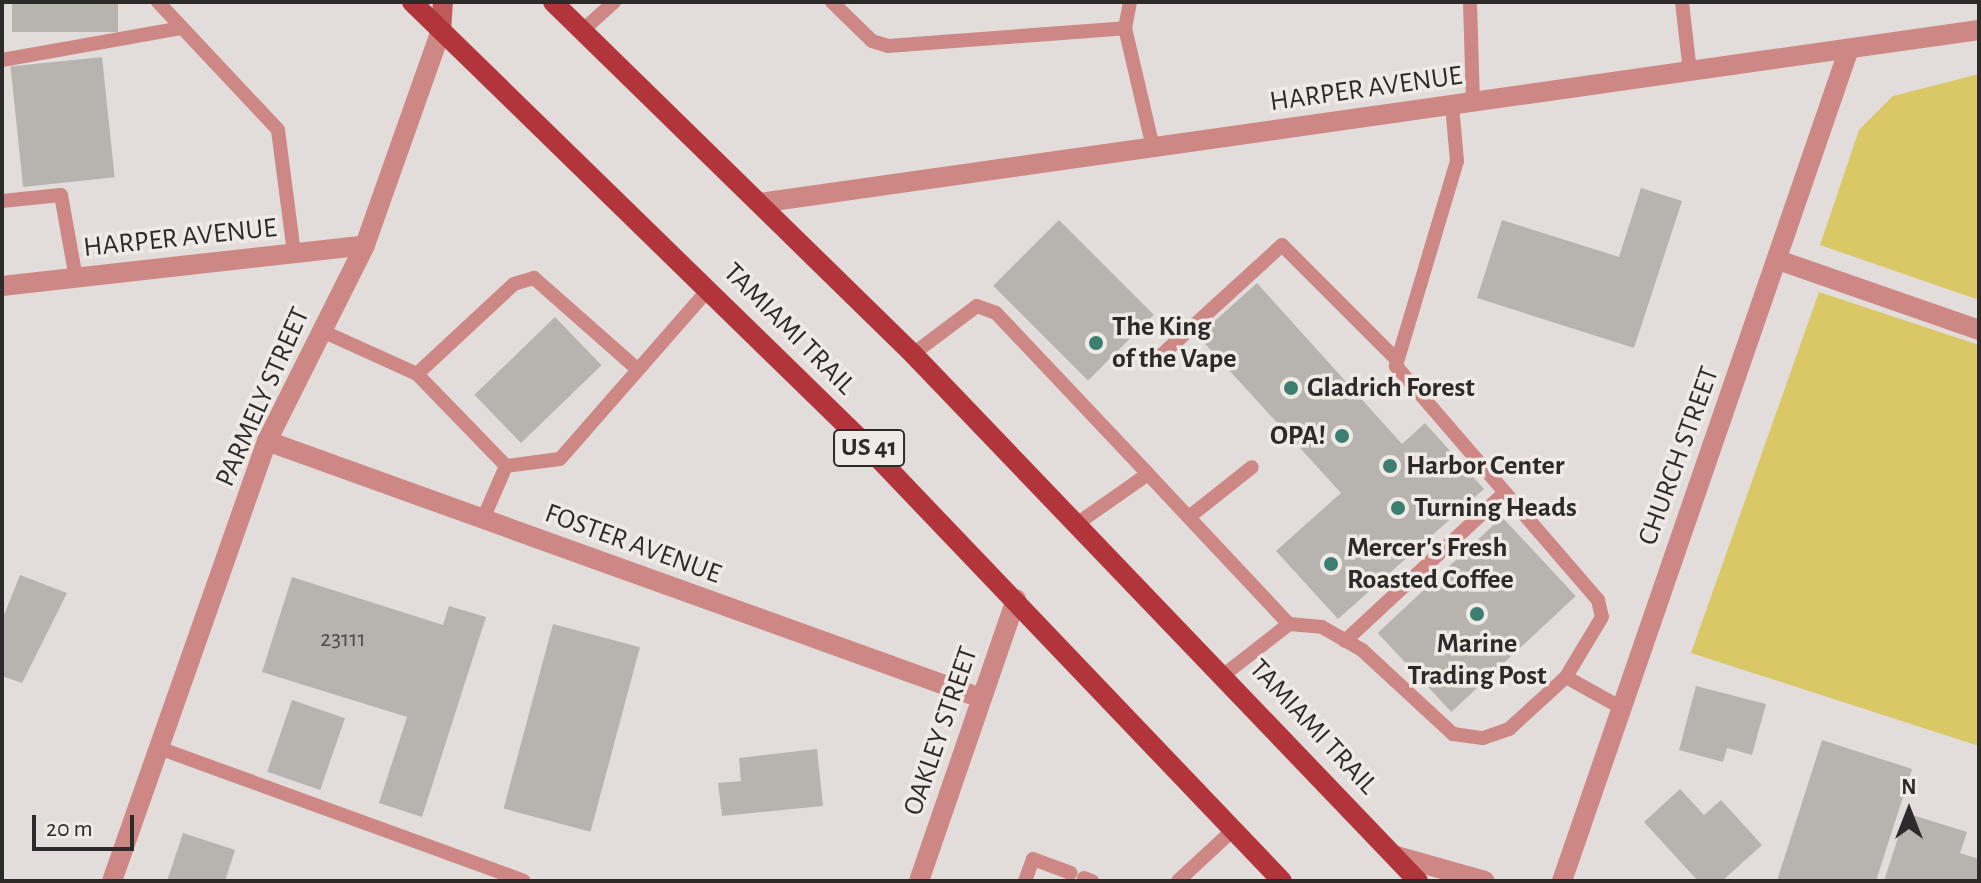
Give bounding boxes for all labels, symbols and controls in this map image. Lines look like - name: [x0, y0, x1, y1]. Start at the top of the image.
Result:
- street label: HARPER AVENUE: [1268, 59, 1464, 119]
- street label: HARPER AVENUE: [82, 211, 278, 265]
- street label: TAMIAMI TRAIL: [716, 256, 862, 402]
- street label: PARMELY STREET: [208, 302, 318, 492]
- place label: The King of the Vape: [1112, 310, 1237, 376]
- marker: The King of the Vape: [1087, 334, 1105, 352]
- street label: CHURCH STREET: [1631, 362, 1727, 550]
- place label: Gladrich Forest: [1307, 371, 1475, 405]
- marker: Gladrich Forest: [1282, 379, 1300, 397]
- place label: OPA!: [1270, 419, 1326, 453]
- road number: US 41: [833, 426, 905, 470]
- marker: OPA!: [1333, 427, 1351, 445]
- place label: Harbor Center: [1406, 449, 1564, 483]
- marker: Harbor Center: [1381, 457, 1399, 475]
- place label: Turning Heads: [1414, 491, 1577, 525]
- street label: FOSTER AVENUE: [540, 497, 726, 591]
- marker: Turning Heads: [1389, 499, 1407, 517]
- place label: Mercer's Fresh Roasted Coffee: [1347, 531, 1514, 597]
- marker: Mercer's Fresh Roasted Coffee: [1322, 555, 1340, 573]
- marker: Marine Trading Post: [1468, 605, 1486, 623]
- house number: 23111: [320, 626, 366, 654]
- place label: Marine Trading Post: [1407, 627, 1547, 693]
- street label: OAKLEY STREET: [896, 642, 986, 820]
- street label: TAMIAMI TRAIL: [1242, 652, 1384, 802]
- north arrow: [1869, 771, 1949, 851]
- text: N: [1901, 776, 1917, 798]
- scale bar: [36, 799, 138, 849]
- text: 20 m: [46, 817, 93, 841]

